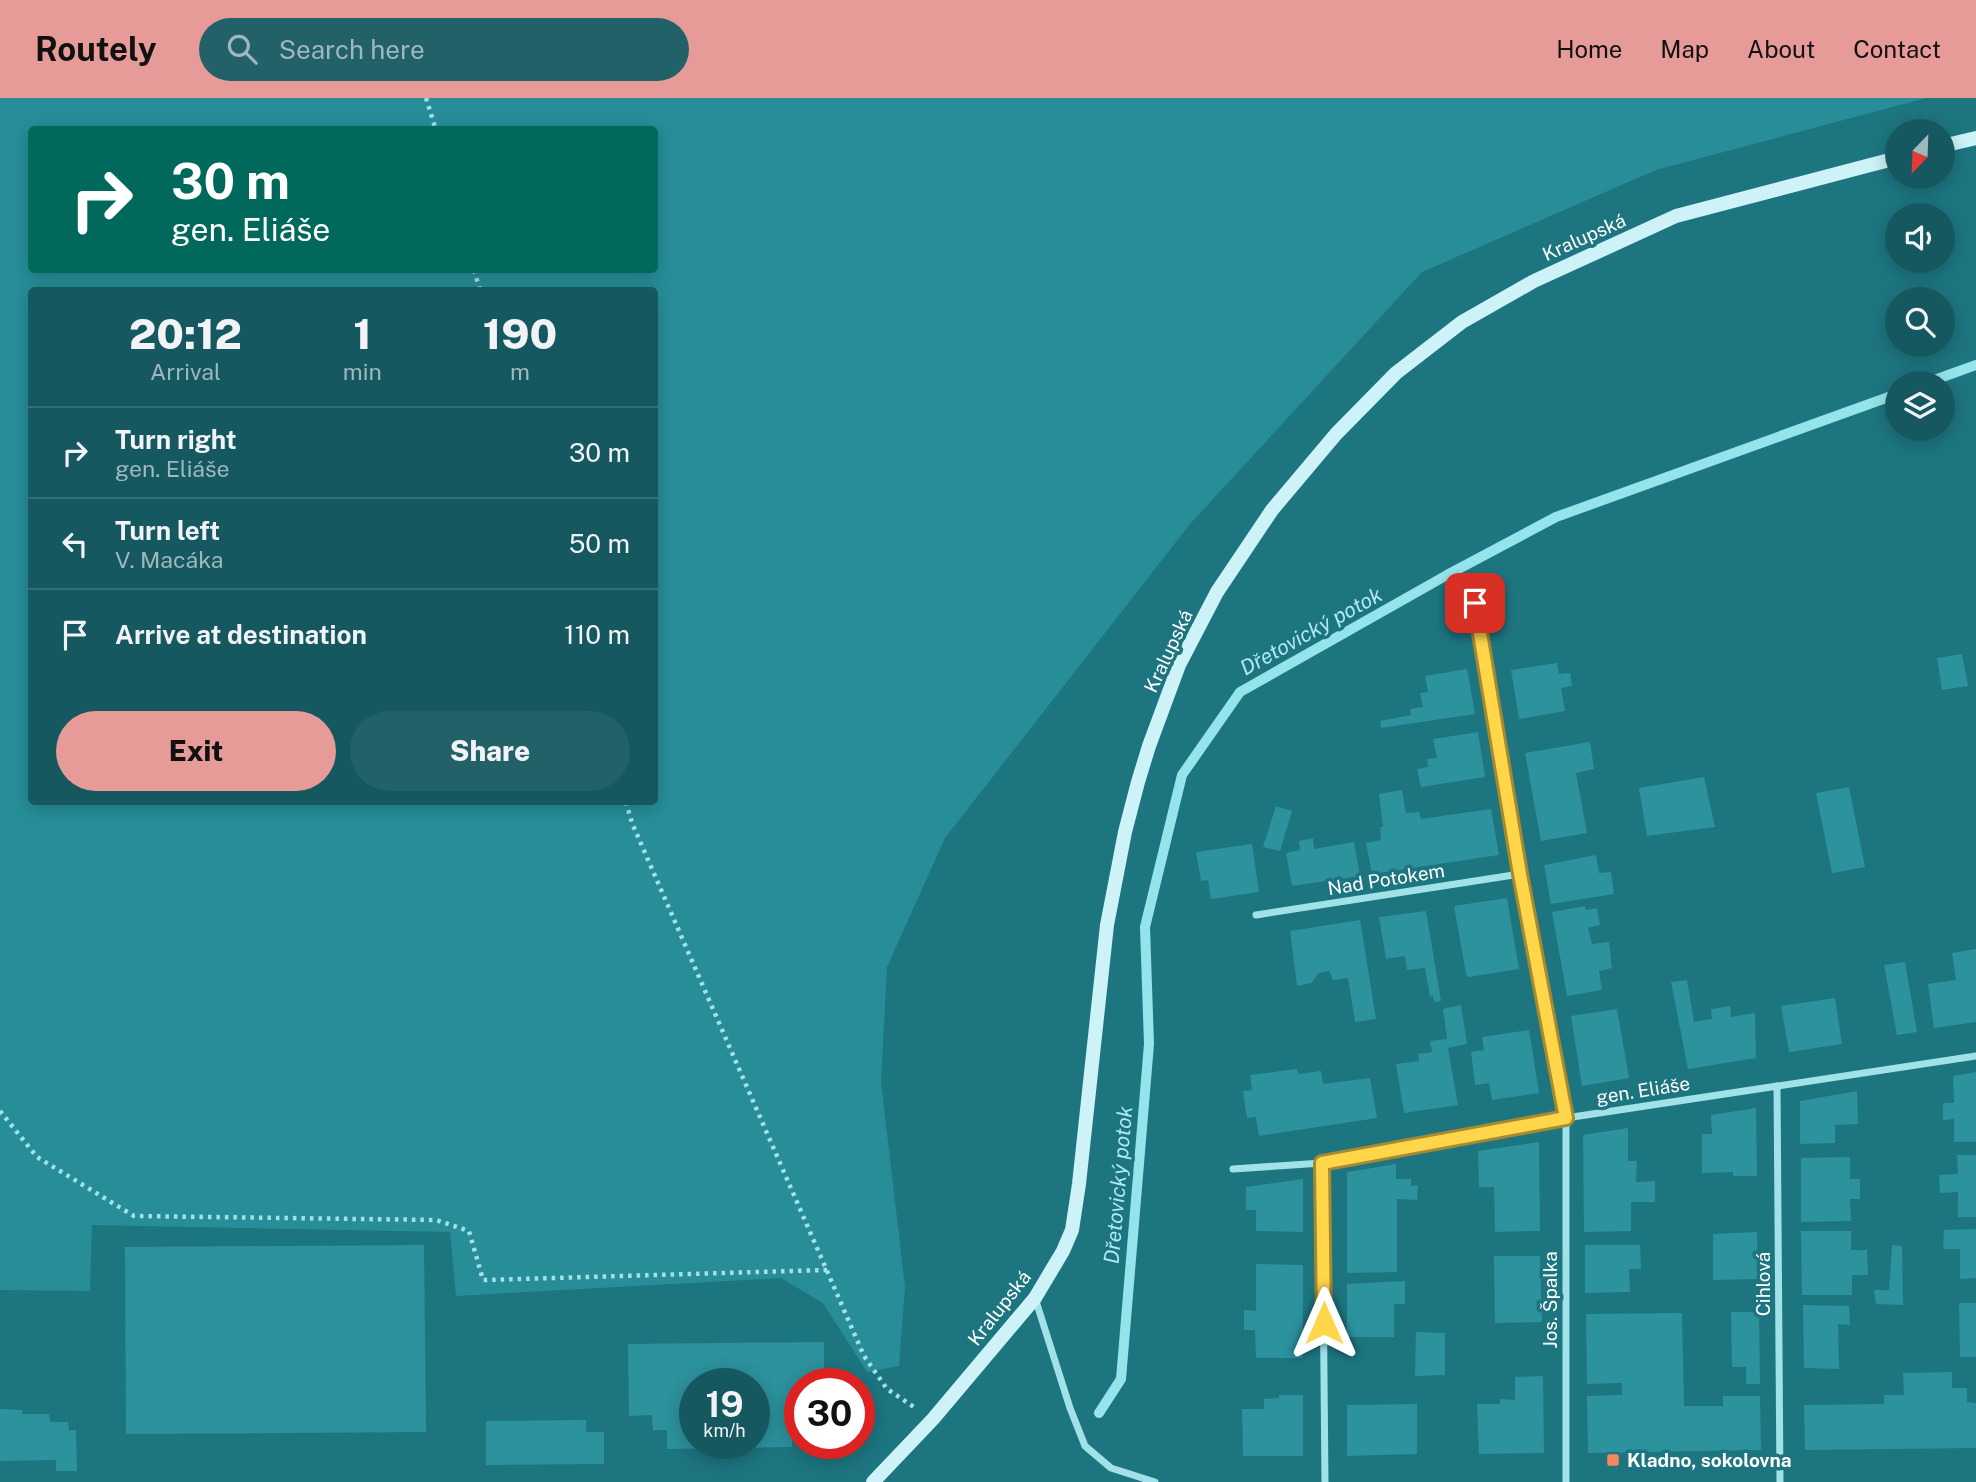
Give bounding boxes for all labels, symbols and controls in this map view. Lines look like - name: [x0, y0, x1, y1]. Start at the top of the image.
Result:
- search box: [199, 18, 689, 81]
- text: Routely: [35, 30, 157, 68]
- icon: search: [223, 30, 261, 68]
- text: Search here: [279, 34, 425, 65]
- text: Home: [1556, 35, 1622, 63]
- text: Map: [1660, 35, 1709, 63]
- text: About: [1747, 35, 1815, 63]
- text: Contact: [1853, 35, 1941, 63]
- north arrow: [1885, 119, 1955, 189]
- map controls: [1885, 119, 1955, 441]
- text: 30 m: [171, 152, 290, 210]
- icon: right: [56, 154, 147, 245]
- button: sound: [1885, 203, 1955, 273]
- street label: Kralupská: [1539, 209, 1629, 265]
- text: gen. Eliáše: [171, 211, 331, 248]
- button: search: [1885, 287, 1955, 357]
- text: 20:12: [129, 309, 242, 358]
- text: 1: [353, 309, 372, 358]
- text: 190: [483, 309, 557, 358]
- text: Arrival: [150, 358, 221, 385]
- text: min: [343, 358, 382, 385]
- text: m: [510, 358, 530, 385]
- button: layers: [1885, 371, 1955, 441]
- text: Turn right: [115, 424, 237, 455]
- icon: right: [56, 434, 94, 472]
- text: 30 m: [569, 437, 630, 468]
- text: gen. Eliáše: [115, 455, 230, 482]
- text: Turn left: [115, 515, 220, 546]
- icon: left: [56, 525, 94, 563]
- text: 50 m: [569, 528, 630, 559]
- text: V. Macáka: [115, 546, 223, 573]
- pin: [1445, 573, 1505, 633]
- water label: Dřetovický potok: [1236, 581, 1387, 680]
- icon: arrive: [1456, 584, 1494, 622]
- street label: Kralupská: [1139, 606, 1197, 696]
- icon: arrive: [56, 616, 94, 654]
- text: Arrive at destination: [115, 619, 367, 650]
- text: 110 m: [564, 619, 630, 650]
- button: Exit: [56, 711, 336, 791]
- button: Share: [350, 711, 630, 791]
- street label: Nad Potokem: [1326, 859, 1446, 899]
- street label: gen. Eliáše: [1595, 1072, 1691, 1108]
- water label: Dřetovický potok: [1099, 1104, 1137, 1265]
- street label: Jos. Špalka: [1539, 1251, 1561, 1349]
- street label: Cihlová: [1752, 1252, 1774, 1316]
- street label: Kralupská: [963, 1266, 1035, 1350]
- position arrow: [1287, 1286, 1361, 1360]
- speed limit sign: 30: [784, 1368, 875, 1459]
- text: 19: [705, 1384, 744, 1425]
- text: km/h: [703, 1420, 746, 1441]
- place label: Kladno, sokolovna: [1627, 1449, 1791, 1471]
- marker: Kladno, sokolovna: [1605, 1452, 1621, 1468]

